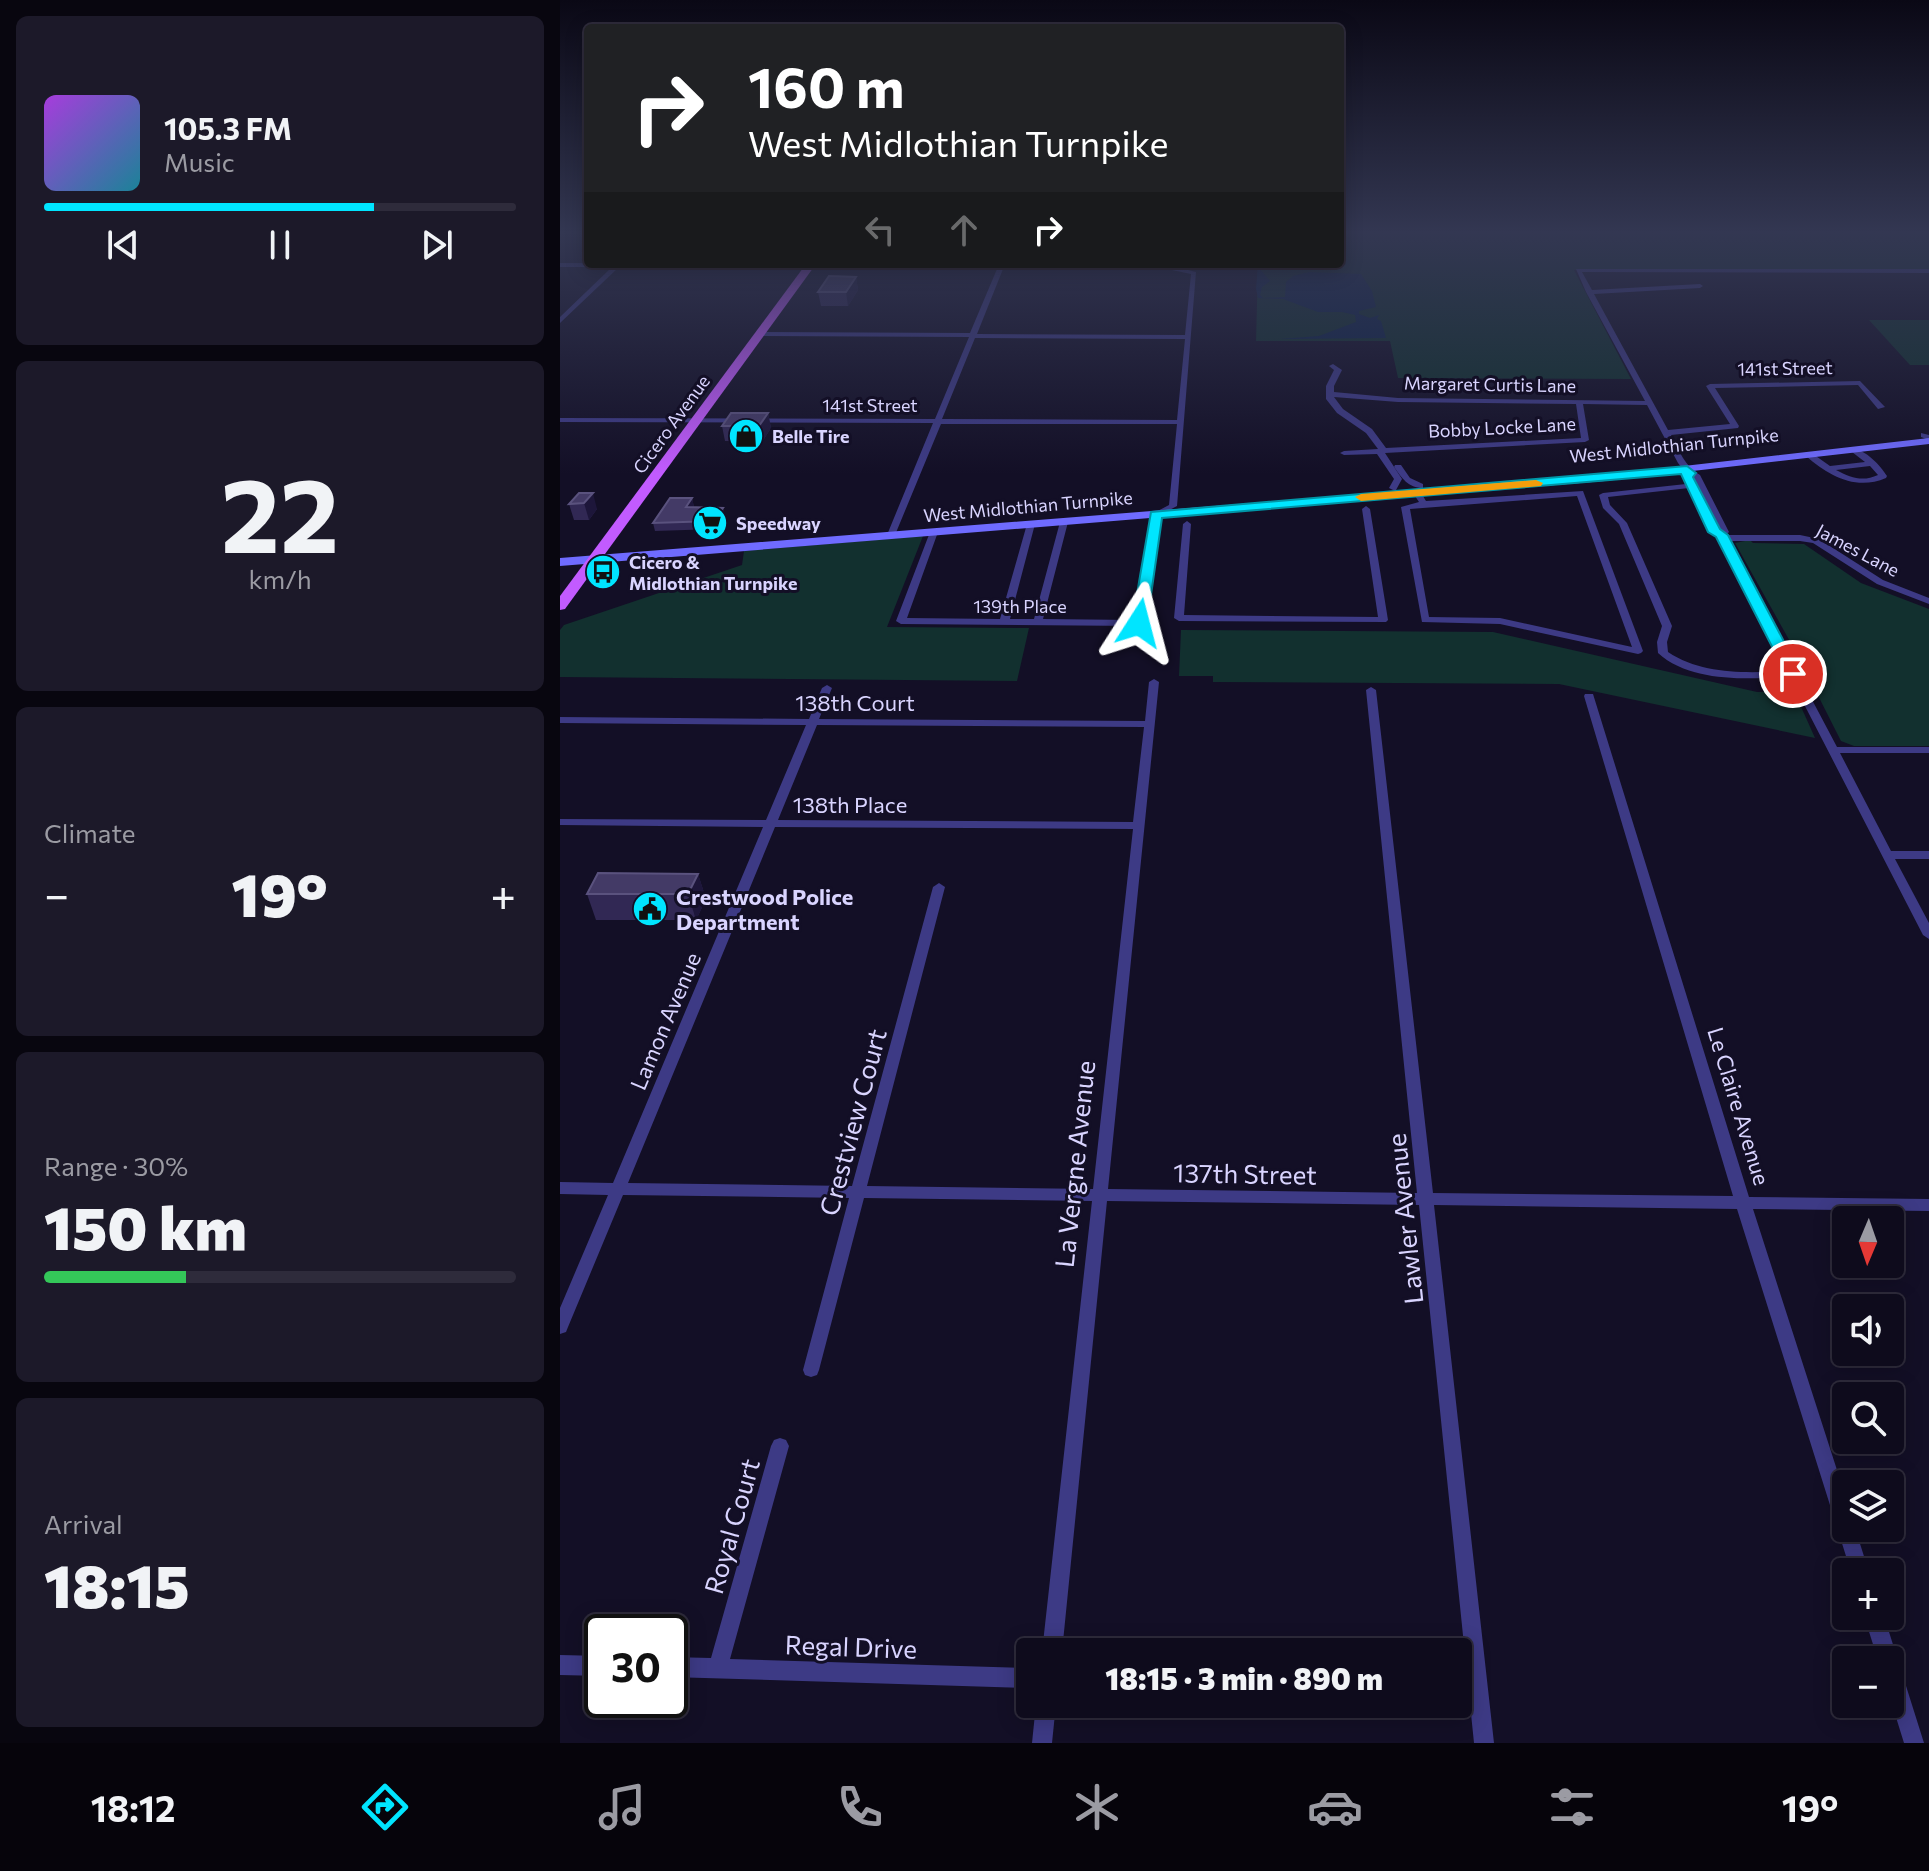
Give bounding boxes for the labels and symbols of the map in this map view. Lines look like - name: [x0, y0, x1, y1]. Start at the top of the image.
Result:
- street label: 141st Street: [1737, 356, 1833, 380]
- street label: Cicero Avenue: [628, 370, 714, 478]
- street label: Margaret Curtis Lane: [1404, 371, 1576, 397]
- street label: 141st Street: [822, 394, 918, 416]
- street label: Bobby Locke Lane: [1428, 412, 1576, 442]
- shop icon: Belle Tire: [727, 417, 765, 455]
- street label: West Midlothian Turnpike: [1568, 423, 1780, 467]
- place label: Belle Tire: [772, 425, 849, 447]
- street label: West Midlothian Turnpike: [922, 486, 1134, 526]
- supermarket icon: Speedway: [691, 504, 729, 542]
- place label: Speedway: [736, 512, 821, 534]
- street label: James Lane: [1813, 519, 1903, 581]
- place label: Cicero & Midlothian Turnpike: [629, 551, 797, 594]
- bus stop icon: Cicero & Midlothian Turnpike: [584, 553, 622, 591]
- position arrow: [1097, 581, 1181, 665]
- street label: 139th Place: [973, 595, 1067, 617]
- pin: [1759, 640, 1827, 708]
- street label: 138th Court: [795, 689, 915, 716]
- street label: 138th Place: [793, 791, 907, 818]
- place label: Crestwood Police Department: [676, 883, 853, 935]
- public building icon: Crestwood Police Department: [631, 890, 669, 928]
- street label: Lamon Avenue: [624, 948, 706, 1094]
- street label: Le Claire Avenue: [1702, 1024, 1776, 1188]
- street label: Crestview Court: [812, 1025, 892, 1219]
- street label: La Vergne Avenue: [1048, 1059, 1100, 1269]
- street label: Lawler Avenue: [1380, 1132, 1428, 1306]
- street label: 137th Street: [1173, 1156, 1317, 1190]
- north arrow: [1832, 1206, 1904, 1278]
- street label: Royal Court: [697, 1455, 765, 1597]
- speed limit sign: 30: [584, 1614, 688, 1718]
- street label: Regal Drive: [784, 1628, 918, 1664]

